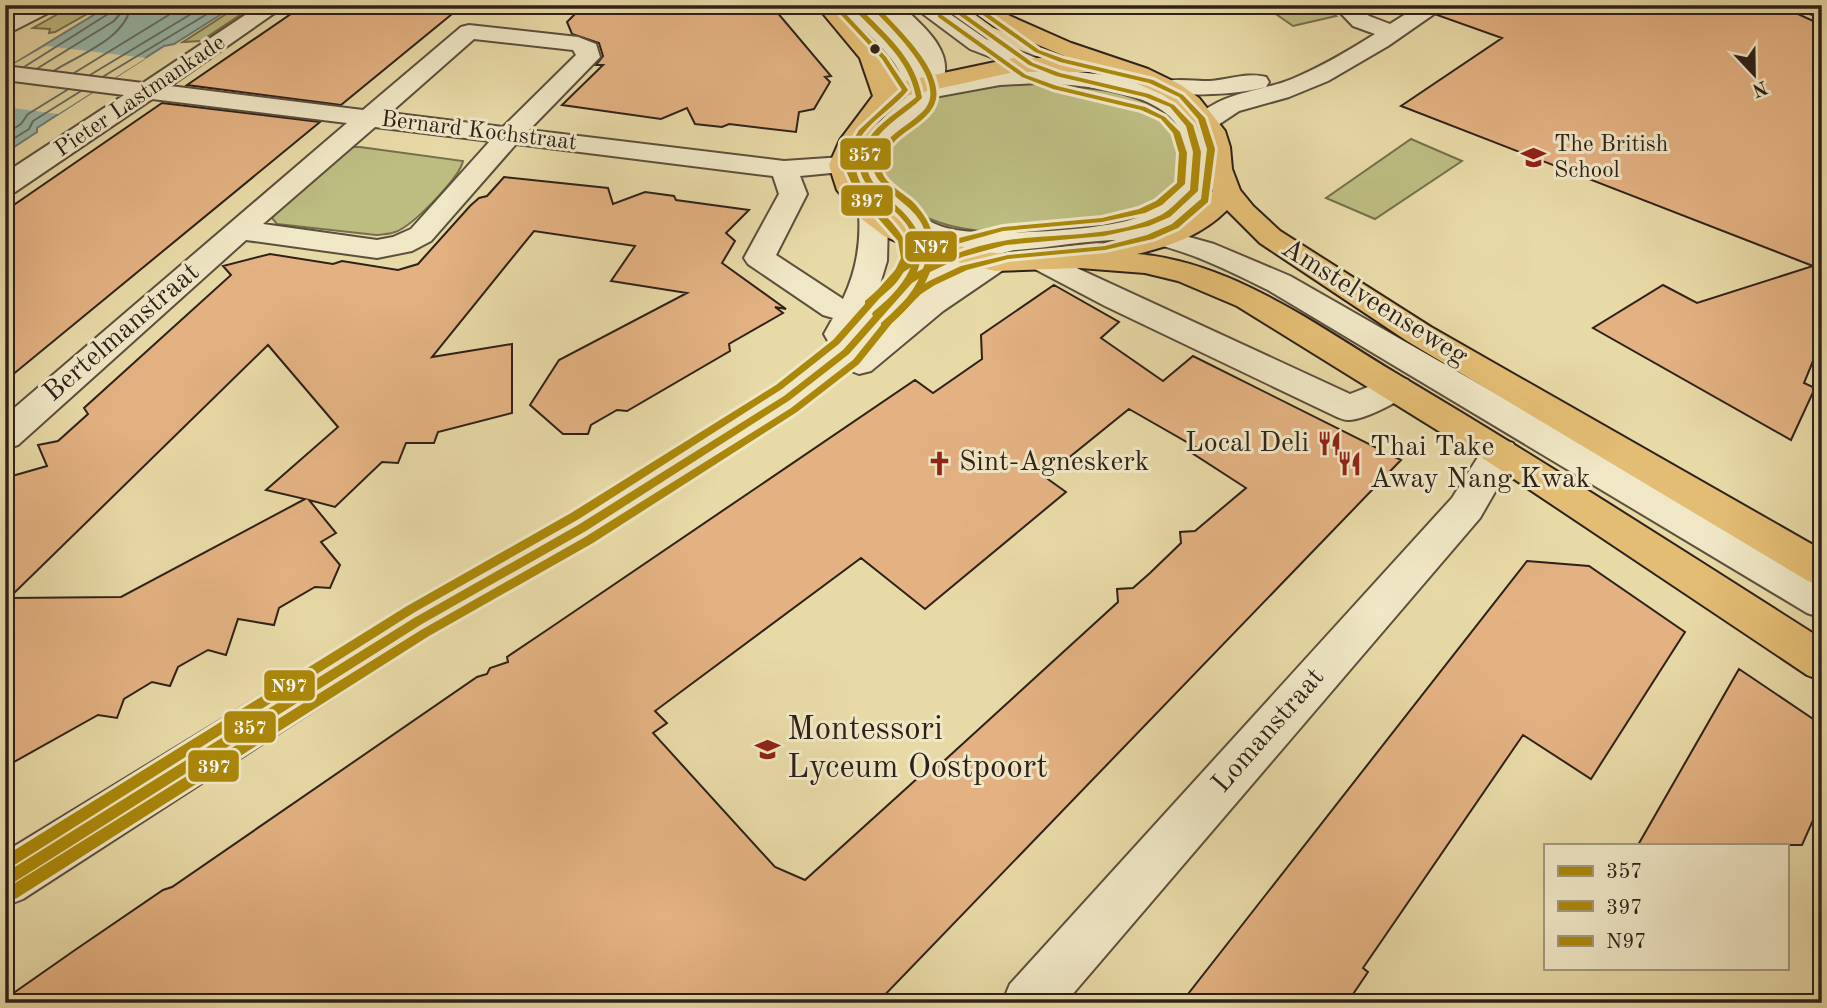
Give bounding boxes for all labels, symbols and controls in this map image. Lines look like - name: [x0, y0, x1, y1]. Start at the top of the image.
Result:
- street label: Pieter Lastmankade: [51, 31, 229, 161]
- north arrow: [1718, 38, 1788, 108]
- unlabelled marker: [868, 42, 882, 56]
- text: N: [1749, 76, 1770, 99]
- street label: Bernard Kochstraat: [380, 108, 578, 154]
- place label: The British School: [1554, 133, 1668, 182]
- line badge: 357: [839, 137, 892, 171]
- school or university icon: The British School: [1520, 143, 1548, 171]
- text: 357: [848, 147, 882, 166]
- line badge: 397: [840, 184, 894, 217]
- text: 397: [850, 193, 884, 212]
- line badge: N97: [904, 230, 958, 263]
- street label: Amstelveenseweg: [1276, 234, 1472, 372]
- text: N97: [913, 239, 949, 258]
- street label: Bertelmanstraat: [39, 258, 205, 408]
- place label: Local Deli: [1185, 430, 1309, 458]
- restaurant icon: Local Deli: [1315, 430, 1343, 458]
- place label: Thai Take Away Nang Kwak: [1370, 434, 1590, 494]
- church icon: Sint-Agneskerk: [925, 449, 953, 477]
- place label: Sint-Agneskerk: [959, 449, 1149, 477]
- restaurant icon: Thai Take Away Nang Kwak: [1336, 450, 1364, 478]
- street label: Lomanstraat: [1208, 663, 1330, 799]
- line badge: N97: [263, 669, 316, 702]
- text: N97: [271, 678, 307, 697]
- line badge: 357: [223, 710, 277, 744]
- place label: Montessori Lyceum Oostpoort: [787, 714, 1048, 785]
- text: 357: [233, 720, 267, 739]
- school or university icon: Montessori Lyceum Oostpoort: [753, 735, 781, 763]
- line badge: 397: [187, 749, 240, 783]
- text: 397: [197, 759, 231, 778]
- legend: [1544, 844, 1788, 970]
- text: 357: [1606, 862, 1643, 883]
- text: 397: [1606, 898, 1643, 919]
- text: N97: [1606, 932, 1647, 953]

